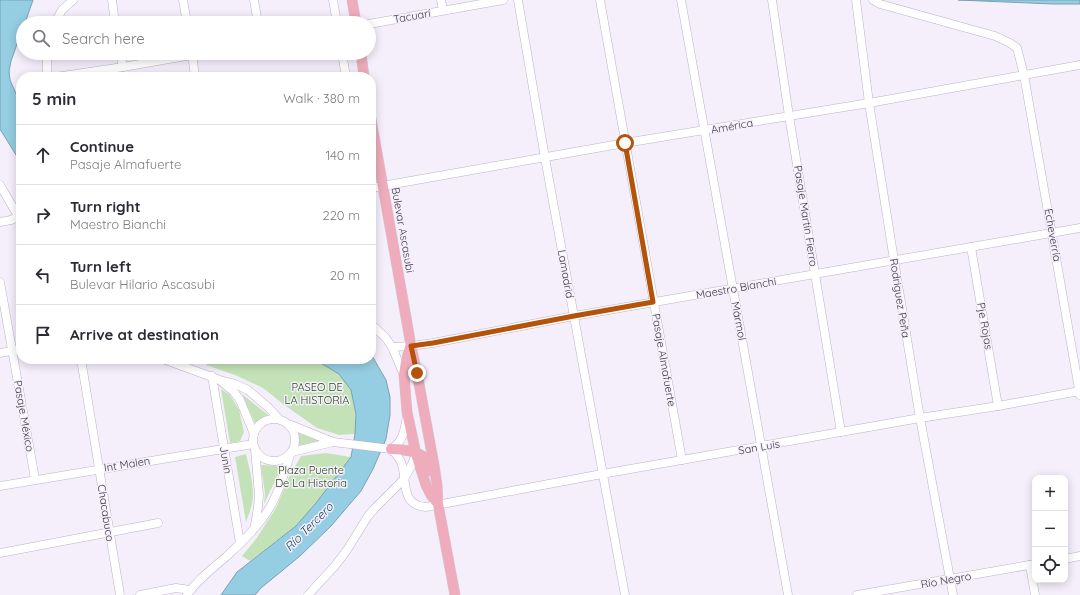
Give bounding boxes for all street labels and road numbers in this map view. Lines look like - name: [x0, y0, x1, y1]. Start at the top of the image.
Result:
- street label: Tacuarí: [392, 6, 432, 26]
- street label: América: [710, 115, 754, 137]
- street label: Pasaje Martín Fierro: [791, 164, 821, 268]
- street label: Bulevar Ascasubi: [389, 186, 417, 274]
- street label: Echeverría: [1041, 207, 1065, 263]
- street label: Lamadrid: [555, 249, 577, 299]
- street label: Rodriguez Peña: [887, 257, 913, 339]
- street label: Maestro Bianchi: [695, 274, 777, 302]
- street label: Mármol: [728, 300, 750, 342]
- street label: Pje Rojas: [974, 301, 996, 351]
- street label: Pasaje Almafuerte: [649, 312, 679, 408]
- street label: Pasaje México: [11, 379, 37, 453]
- street label: San Luis: [737, 436, 781, 458]
- street label: Junin: [217, 445, 235, 475]
- street label: Int Malen: [103, 453, 151, 475]
- street label: Chacabuco: [95, 483, 117, 543]
- street label: Río Negro: [920, 569, 973, 591]

